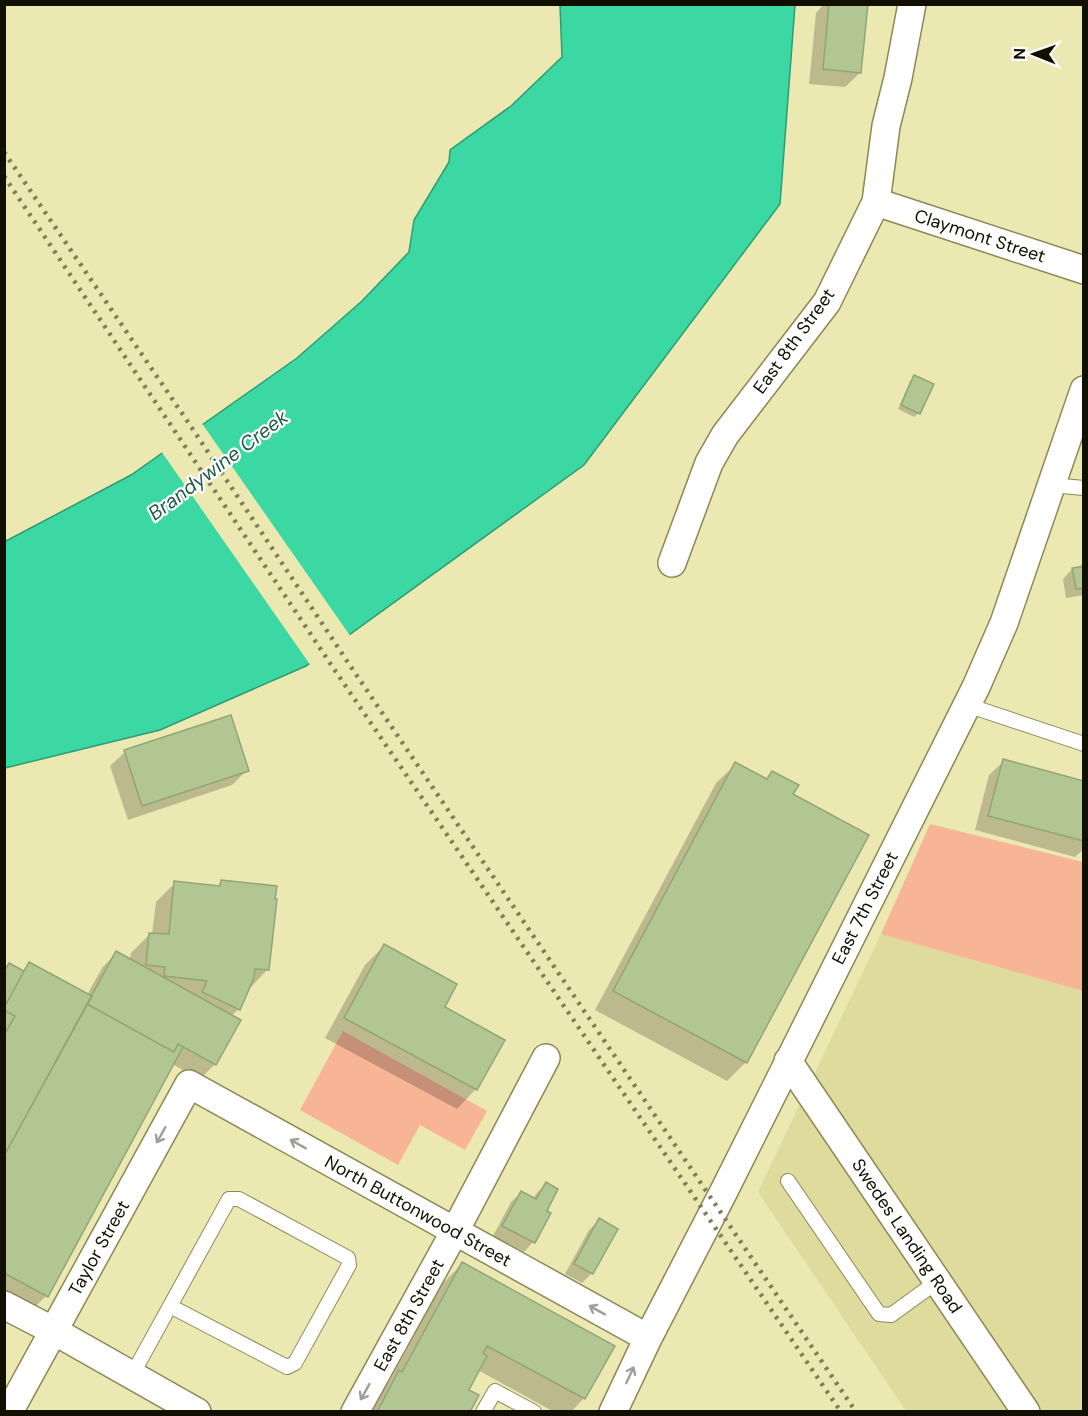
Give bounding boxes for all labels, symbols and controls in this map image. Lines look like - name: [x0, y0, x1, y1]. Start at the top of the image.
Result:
- north arrow: [1004, 24, 1064, 84]
- text: N: [1009, 48, 1030, 60]
- street label: Claymont Street: [911, 204, 1049, 268]
- street label: East 8th Street: [748, 284, 840, 398]
- water label: Brandywine Creek: [143, 403, 294, 526]
- street label: East 7th Street: [826, 848, 904, 968]
- one-way arrow: [155, 1126, 167, 1143]
- one-way arrow: [289, 1138, 307, 1149]
- street label: North Buttonwood Street: [320, 1150, 516, 1272]
- street label: Swedes Landing Road: [846, 1154, 968, 1318]
- street label: Taylor Street: [63, 1196, 135, 1300]
- street label: East 8th Street: [368, 1255, 450, 1375]
- one-way arrow: [588, 1304, 606, 1315]
- one-way arrow: [625, 1366, 637, 1384]
- one-way arrow: [359, 1383, 370, 1401]

